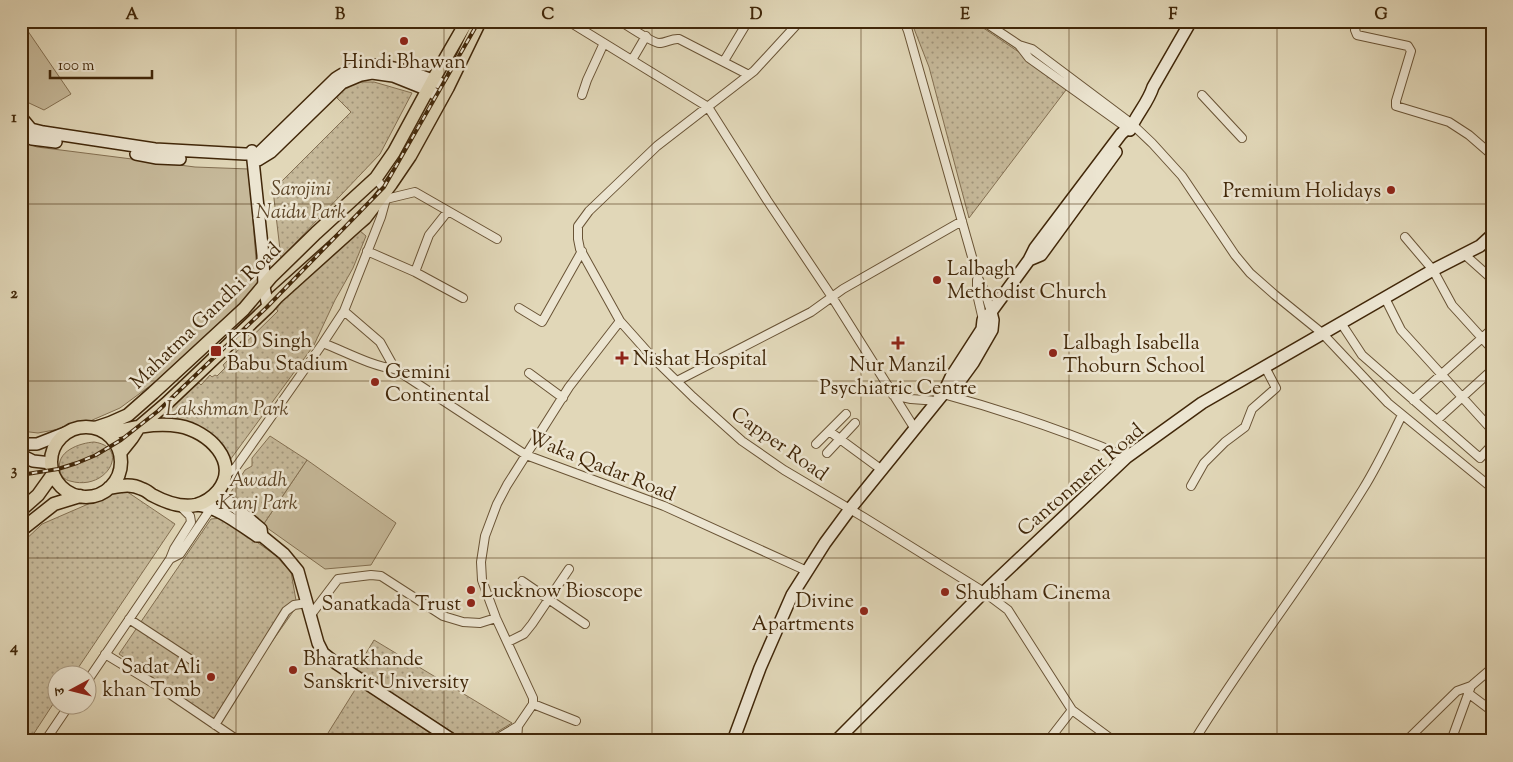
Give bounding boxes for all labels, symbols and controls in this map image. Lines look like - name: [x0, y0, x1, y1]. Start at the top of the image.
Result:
- text: A: [126, 4, 139, 27]
- text: B: [335, 4, 345, 27]
- text: C: [542, 4, 555, 27]
- text: D: [750, 4, 763, 27]
- text: E: [960, 4, 970, 27]
- text: F: [1169, 4, 1178, 27]
- text: G: [1374, 4, 1388, 27]
- marker: Hindi Bhawan: [398, 35, 410, 47]
- scale bar: [50, 48, 152, 80]
- place label: Hindi Bhawan: [342, 49, 466, 78]
- text: 100 m: [58, 56, 95, 77]
- text: 1: [11, 107, 17, 130]
- park label: Sarojini Naidu Park: [256, 176, 346, 228]
- place label: Premium Holidays: [1223, 178, 1381, 207]
- marker: Premium Holidays: [1385, 184, 1397, 196]
- street label: Mahatma Gandhi Road: [125, 237, 289, 397]
- place label: Lalbagh Methodist Church: [947, 256, 1107, 308]
- marker: Lalbagh Methodist Church: [931, 274, 943, 286]
- text: 2: [10, 283, 18, 306]
- place label: KD Singh Babu Stadium: [227, 328, 348, 380]
- place label: Lalbagh Isabella Thoburn School: [1063, 330, 1206, 382]
- marker: Nur Manzil Psychiatric Centre: [891, 336, 905, 350]
- marker: KD Singh Babu Stadium: [209, 344, 223, 358]
- place label: Nishat Hospital: [633, 346, 768, 375]
- marker: Lalbagh Isabella Thoburn School: [1047, 347, 1059, 359]
- marker: Nishat Hospital: [615, 351, 629, 365]
- place label: Nur Manzil Psychiatric Centre: [819, 352, 977, 404]
- place label: Gemini Continental: [385, 359, 490, 411]
- marker: Gemini Continental: [369, 376, 381, 388]
- park label: Lakshman Park: [166, 396, 288, 425]
- street label: Capper Road: [724, 401, 833, 489]
- street label: Cantonment Road: [1012, 418, 1151, 544]
- street label: Waka Qadar Road: [523, 424, 679, 510]
- text: 3: [11, 460, 18, 483]
- park label: Awadh Kunj Park: [218, 467, 298, 519]
- place label: Lucknow Bioscope: [481, 578, 643, 607]
- place label: Shubham Cinema: [955, 580, 1111, 609]
- marker: Lucknow Bioscope: [465, 584, 477, 596]
- marker: Shubham Cinema: [939, 586, 951, 598]
- place label: Divine Apartments: [752, 588, 854, 640]
- place label: Sanatkada Trust: [322, 591, 461, 620]
- marker: Sanatkada Trust: [465, 597, 477, 609]
- marker: Divine Apartments: [858, 605, 870, 617]
- text: 4: [9, 637, 18, 660]
- place label: Bharatkhande Sanskrit University: [303, 646, 469, 698]
- place label: Sadat Ali khan Tomb: [103, 654, 201, 706]
- north arrow: [48, 664, 98, 714]
- marker: Bharatkhande Sanskrit University: [287, 664, 299, 676]
- marker: Sadat Ali khan Tomb: [205, 671, 217, 683]
- text: उ: [51, 686, 72, 697]

